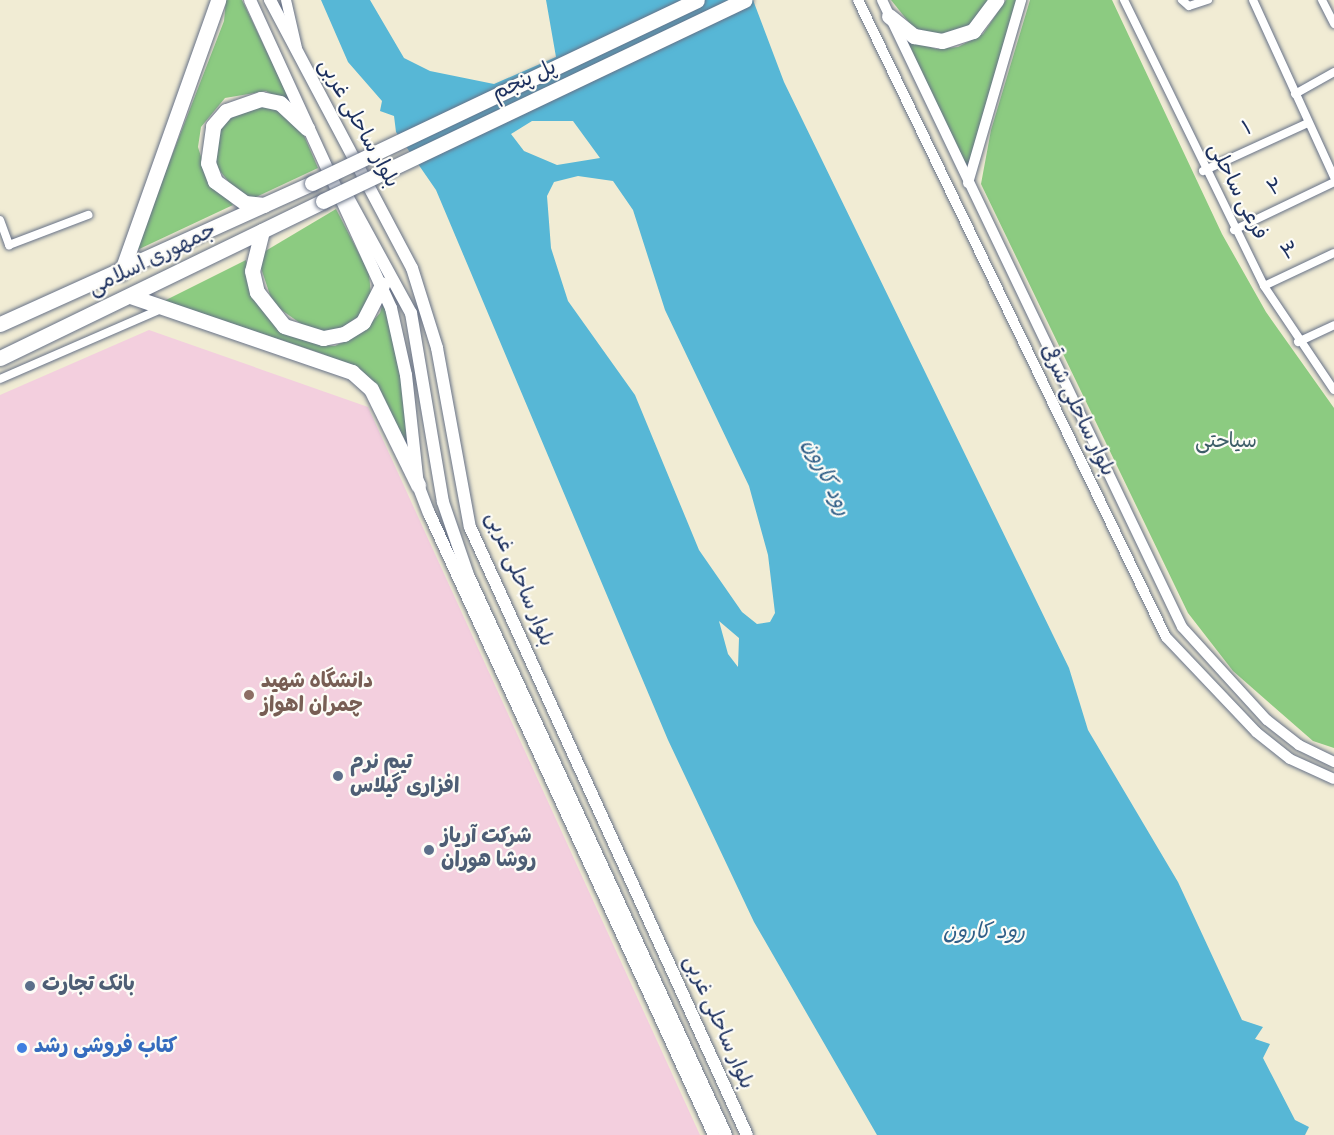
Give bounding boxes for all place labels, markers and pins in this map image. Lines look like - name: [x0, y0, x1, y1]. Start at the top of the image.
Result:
- place label: دانشگاه شهید چمران اهواز: [261, 670, 373, 720]
- marker: دانشگاه شهید چمران اهواز: [242, 688, 256, 702]
- place label: تیم نرم افزاری گیلاس: [350, 751, 459, 801]
- marker: تیم نرم افزاری گیلاس: [331, 769, 345, 783]
- place label: شرکت آریاز روشا هوران: [441, 825, 536, 875]
- marker: شرکت آریاز روشا هوران: [422, 843, 436, 857]
- place label: بانک تجارت: [42, 973, 135, 999]
- marker: بانک تجارت: [23, 979, 37, 993]
- place label: کتاب فروشی رشد: [34, 1035, 177, 1061]
- marker: کتاب فروشی رشد: [15, 1041, 29, 1055]

